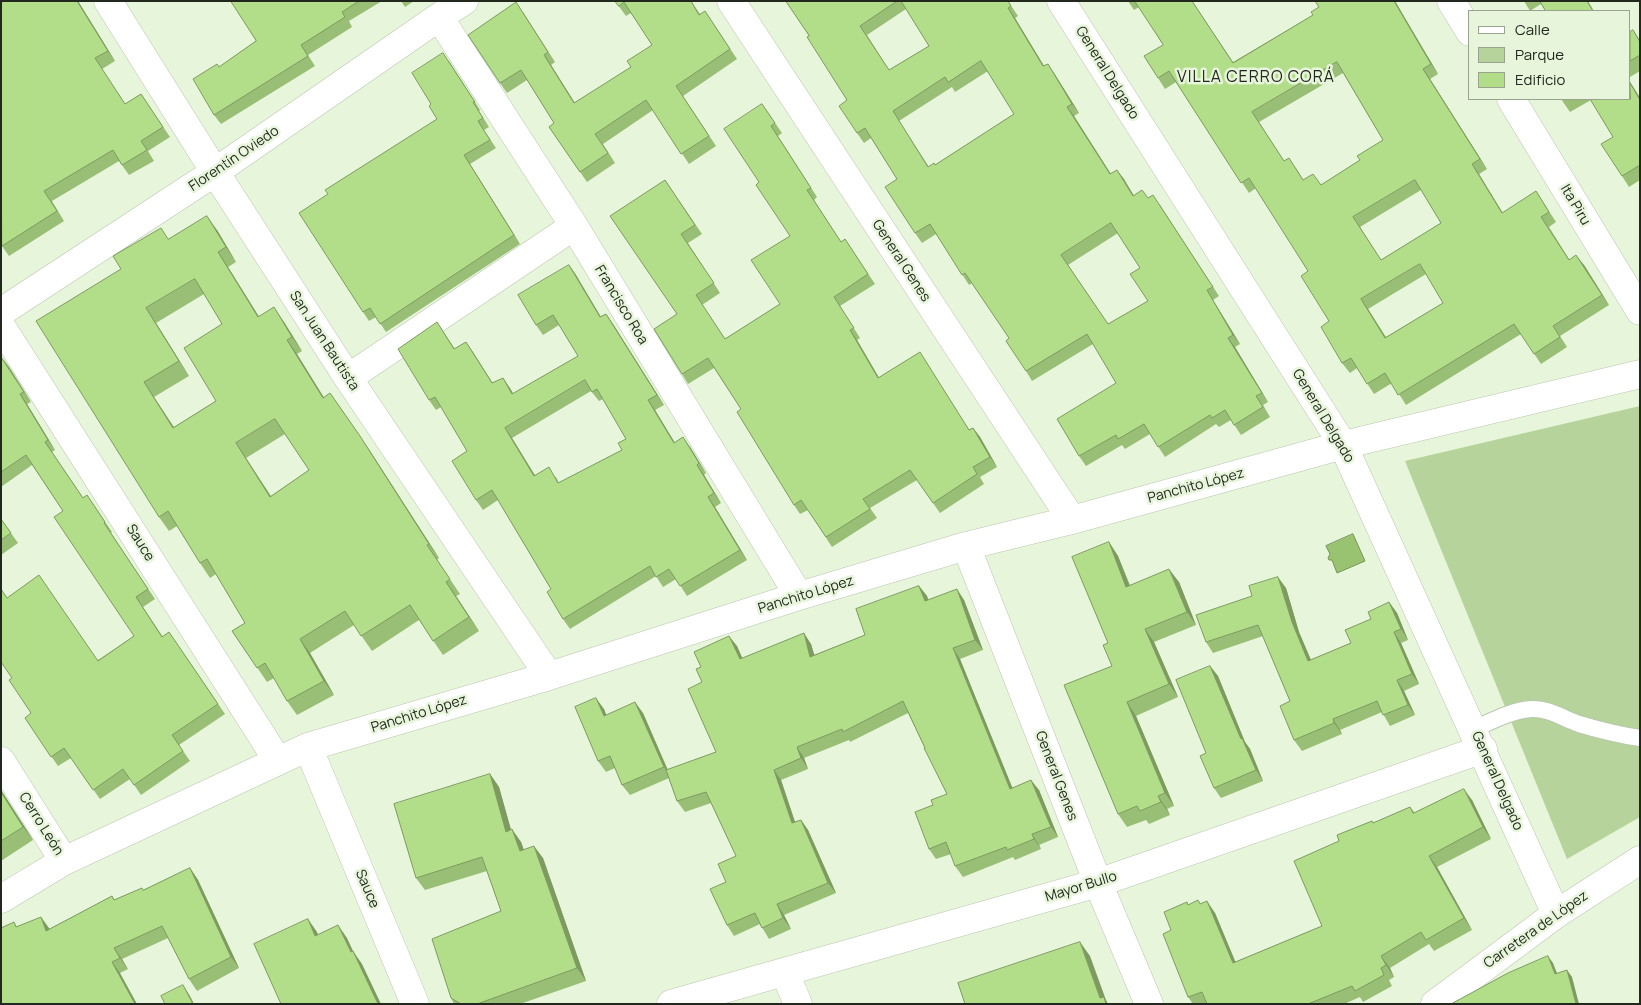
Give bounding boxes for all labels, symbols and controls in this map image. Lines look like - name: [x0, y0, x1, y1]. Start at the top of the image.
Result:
- legend: [1468, 10, 1631, 100]
- text: Calle: [1515, 19, 1550, 40]
- street label: General Delgado: [1072, 23, 1142, 123]
- text: Parque: [1515, 44, 1564, 65]
- district label: VILLA CERRO CORÁ: [1175, 68, 1337, 88]
- text: Edificio: [1515, 69, 1565, 90]
- street label: Florentín Oviedo: [186, 123, 282, 195]
- street label: Ita Piru: [1556, 182, 1594, 228]
- street label: General Genes: [868, 217, 934, 305]
- street label: Francisco Roa: [591, 262, 651, 348]
- street label: San Juan Bautista: [286, 288, 362, 394]
- street label: General Delgado: [1288, 366, 1358, 466]
- street label: Panchito López: [1146, 465, 1246, 507]
- street label: Sauce: [122, 521, 158, 565]
- street label: Panchito López: [756, 572, 856, 618]
- street label: Panchito López: [369, 691, 469, 737]
- street label: General Genes: [1031, 729, 1081, 823]
- street label: General Delgado: [1468, 729, 1526, 833]
- street label: Cerro León: [15, 789, 67, 859]
- street label: Sauce: [351, 867, 383, 911]
- street label: Mayor Bullo: [1043, 868, 1119, 906]
- street label: Carretera de López: [1481, 888, 1591, 972]

